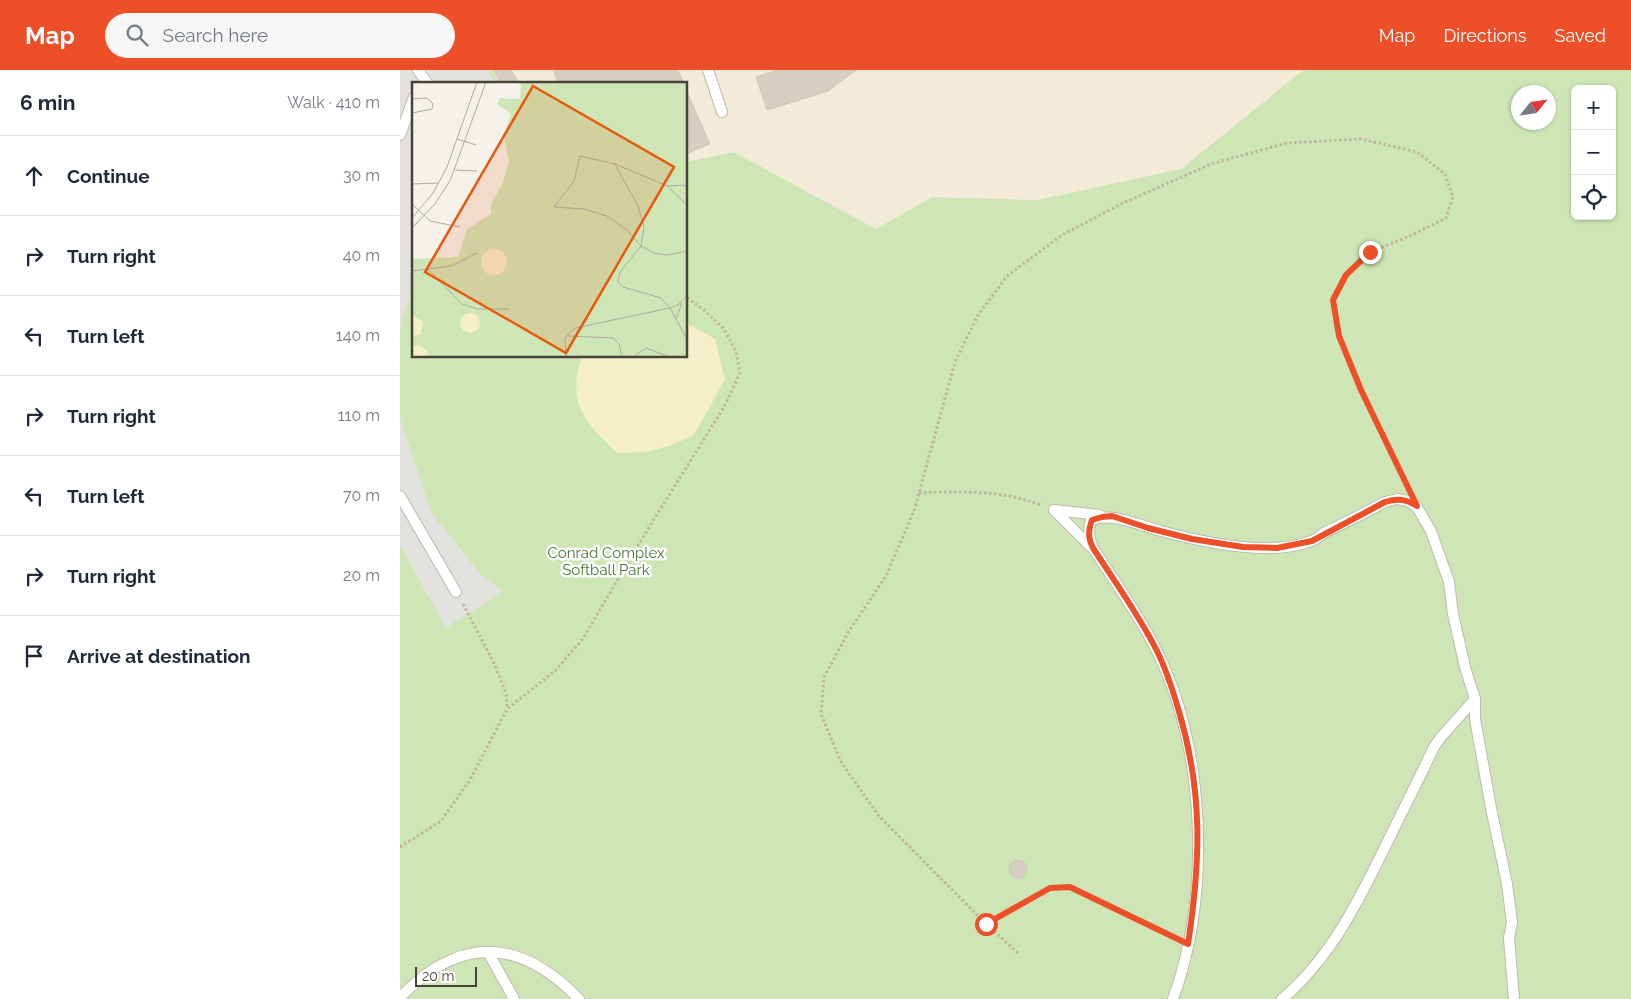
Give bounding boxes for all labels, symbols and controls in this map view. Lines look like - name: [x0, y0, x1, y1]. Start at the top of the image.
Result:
- search box: [105, 13, 455, 58]
- text: Map: [25, 21, 75, 50]
- icon: search: [123, 21, 151, 49]
- text: Search here: [163, 24, 268, 46]
- text: Map: [1379, 25, 1415, 46]
- text: Directions: [1443, 25, 1527, 46]
- text: Saved: [1555, 25, 1606, 46]
- inset map: [412, 82, 688, 358]
- north arrow: [1511, 85, 1556, 130]
- map controls: [1571, 85, 1616, 220]
- button: +: [1571, 85, 1616, 130]
- text: 6 min: [20, 90, 75, 115]
- text: Walk · 410 m: [287, 93, 380, 112]
- button: −: [1571, 130, 1616, 175]
- icon: ahead: [20, 162, 48, 190]
- text: Continue: [67, 165, 150, 187]
- text: 30 m: [343, 166, 380, 185]
- button: locate: [1571, 175, 1616, 220]
- route end: [1359, 241, 1382, 264]
- icon: right: [20, 242, 48, 270]
- text: Turn right: [67, 245, 156, 267]
- text: 40 m: [343, 246, 380, 265]
- icon: left: [20, 322, 48, 350]
- text: Turn left: [67, 325, 144, 347]
- text: 140 m: [336, 326, 380, 345]
- icon: right: [20, 402, 48, 430]
- text: Turn right: [67, 405, 156, 427]
- text: 110 m: [338, 406, 380, 425]
- icon: left: [20, 482, 48, 510]
- text: Turn left: [67, 485, 144, 507]
- text: 70 m: [343, 486, 380, 505]
- park label: Conrad Complex Softball Park: [548, 544, 665, 579]
- icon: right: [20, 562, 48, 590]
- text: Turn right: [67, 565, 156, 587]
- text: 20 m: [343, 566, 380, 585]
- icon: arrive: [20, 642, 48, 670]
- text: Arrive at destination: [67, 645, 251, 667]
- route start: [975, 913, 998, 936]
- scale bar: [415, 964, 478, 987]
- text: 20 m: [422, 968, 454, 984]

